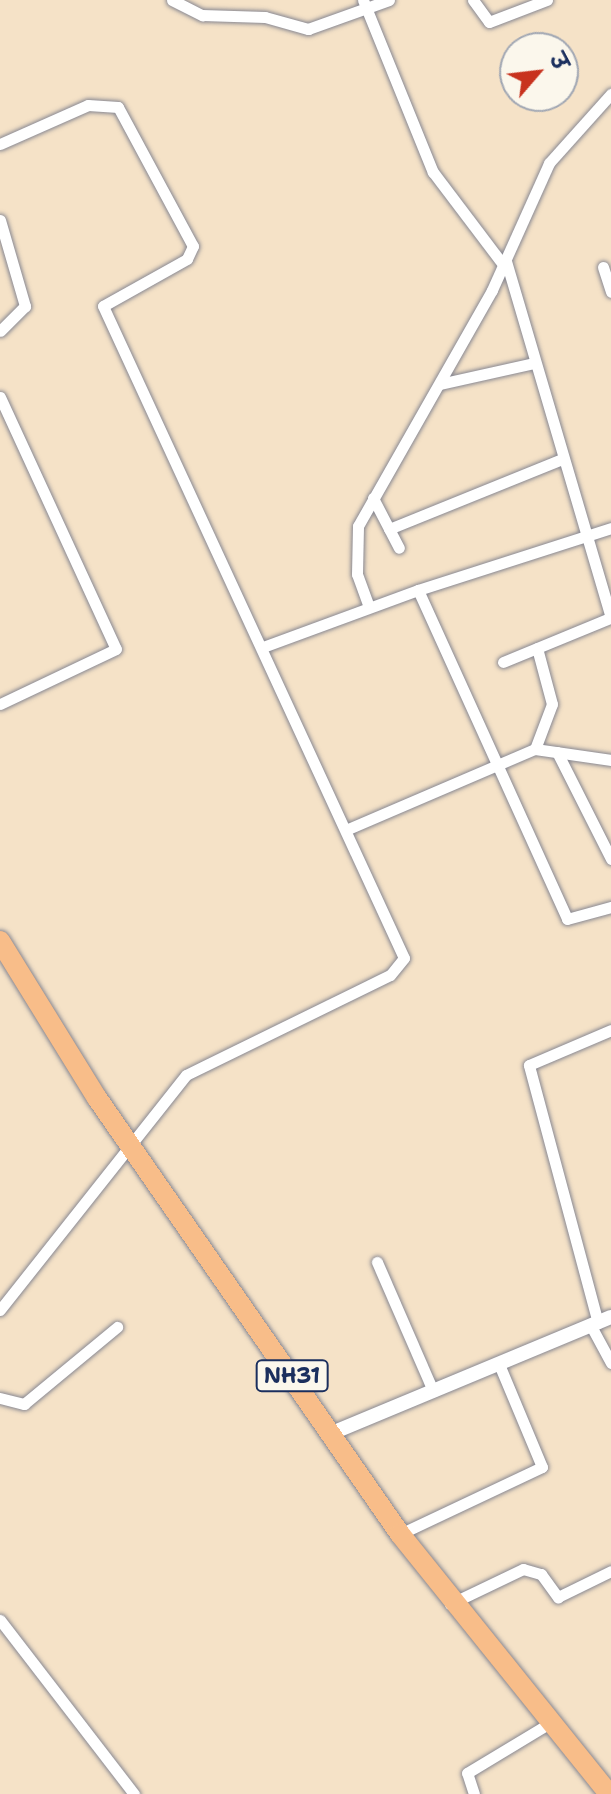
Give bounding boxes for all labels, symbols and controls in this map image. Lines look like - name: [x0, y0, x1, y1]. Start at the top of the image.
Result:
- north arrow: [499, 32, 579, 112]
- text: उ: [543, 48, 575, 75]
- road number: NH31: [254, 1358, 330, 1394]

